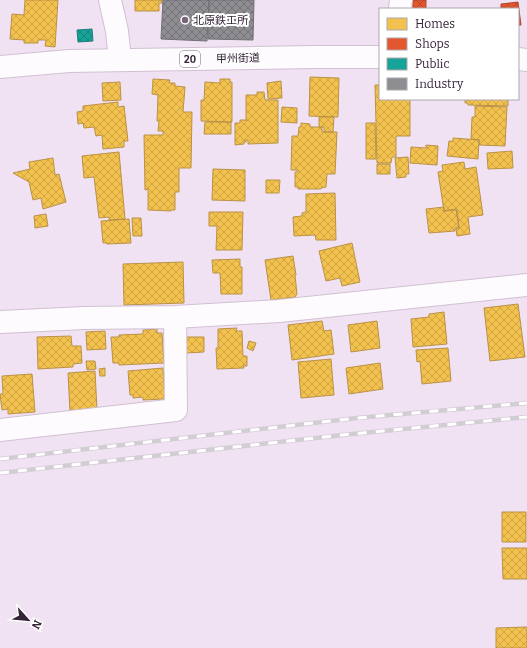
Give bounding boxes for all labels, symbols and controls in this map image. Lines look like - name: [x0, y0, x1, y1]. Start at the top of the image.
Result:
- legend: [379, 8, 519, 100]
- place label: 北原鉄工所: [193, 14, 249, 27]
- marker: 北原鉄工所: [180, 15, 190, 25]
- text: Homes: [415, 17, 455, 31]
- text: Shops: [415, 37, 450, 51]
- road number: 20: [180, 51, 200, 67]
- street label: 甲州街道: [216, 52, 260, 65]
- text: Public: [415, 57, 450, 71]
- text: Industry: [415, 77, 464, 91]
- north arrow: [8, 600, 48, 640]
- text: N: [29, 618, 44, 631]

